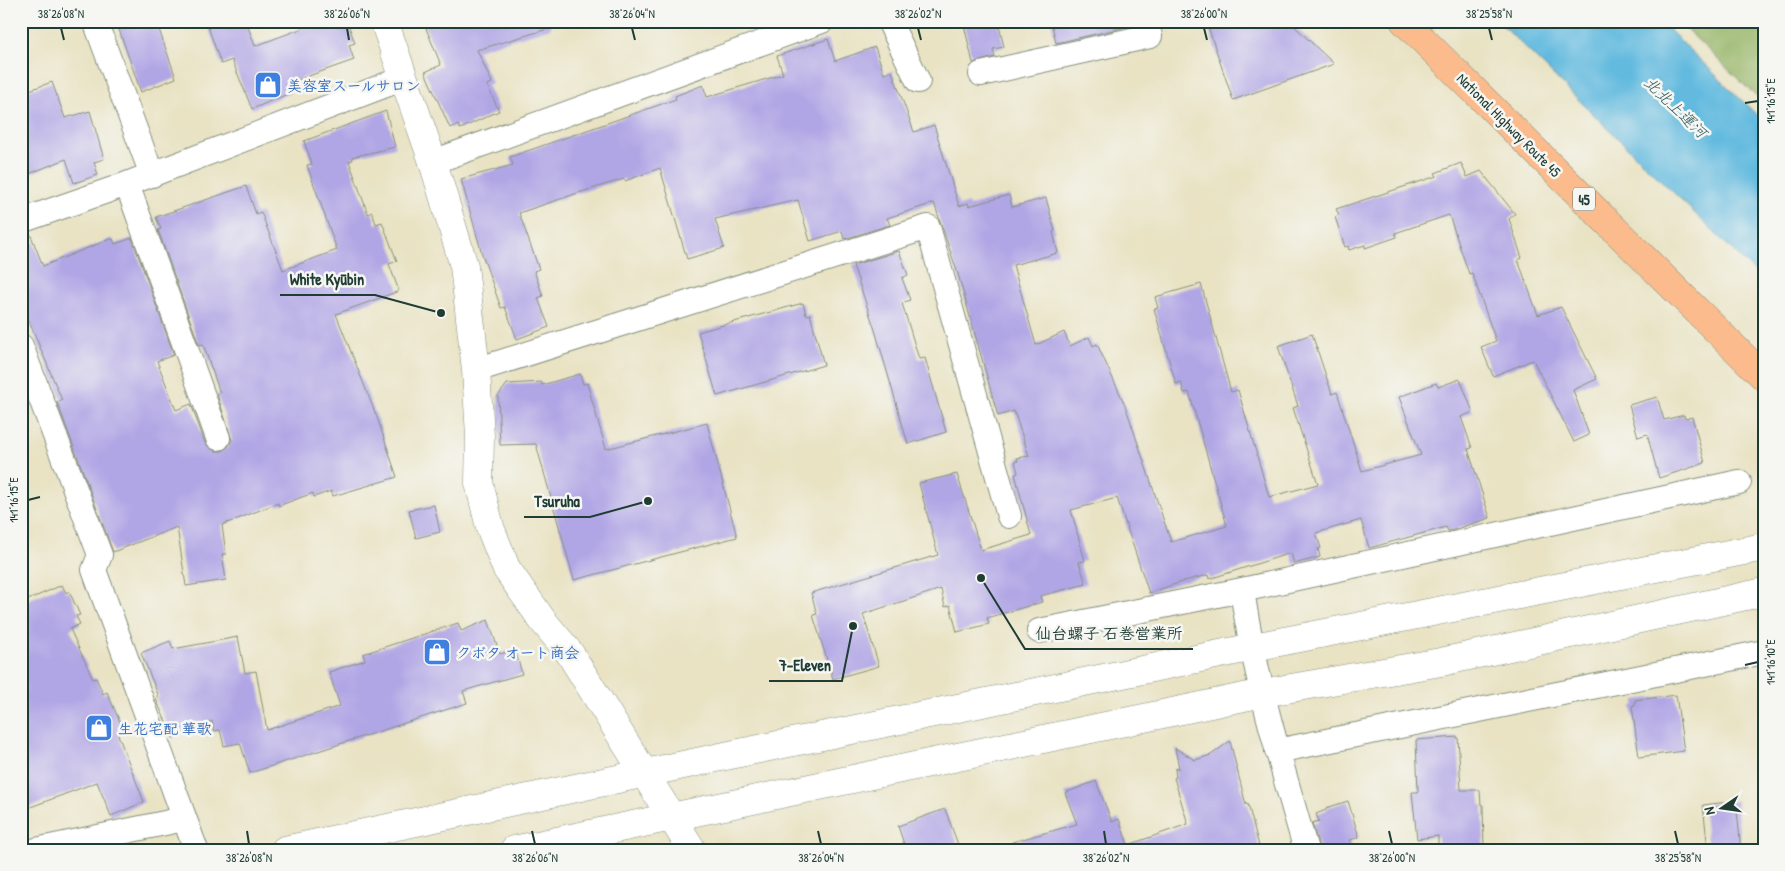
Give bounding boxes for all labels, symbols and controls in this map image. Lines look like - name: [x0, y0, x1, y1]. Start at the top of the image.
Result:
- text: 38°26'08"N: [38, 5, 84, 22]
- text: 38°26'06"N: [324, 5, 370, 22]
- text: 38°26'04"N: [609, 5, 655, 22]
- text: 38°26'02"N: [895, 5, 941, 22]
- text: 38°26'00"N: [1181, 5, 1227, 22]
- text: 38°25'58"N: [1466, 5, 1512, 22]
- street label: National Highway Route 45: [1452, 68, 1566, 182]
- shop icon: 美容室スールサロン: [253, 70, 283, 100]
- water label: 北北上運河: [1640, 71, 1714, 144]
- place label: 美容室スールサロン: [287, 75, 421, 96]
- text: 141°16'15"E: [1762, 78, 1779, 124]
- road number: 45: [1573, 188, 1595, 210]
- callout: White Kyūbin: [280, 264, 375, 295]
- text: White Kyūbin: [290, 268, 364, 291]
- text: 141°16'15"E: [5, 477, 22, 523]
- callout: Tsuruha: [524, 486, 590, 517]
- text: Tsuruha: [533, 490, 581, 512]
- callout: 仙台螺子 石巻営業所: [1025, 618, 1193, 649]
- text: 仙台螺子 石巻営業所: [1035, 622, 1183, 644]
- shop icon: クボタ オート商会: [422, 637, 452, 667]
- text: 141°16'10"E: [1762, 638, 1779, 685]
- place label: クボタ オート商会: [456, 642, 579, 663]
- callout: 7-Eleven: [769, 650, 842, 681]
- text: 7-Eleven: [778, 654, 831, 676]
- shop icon: 生花宅配 華歌: [84, 713, 114, 743]
- place label: 生花宅配 華歌: [118, 718, 211, 739]
- north arrow: [1698, 784, 1748, 834]
- text: N: [1699, 805, 1719, 817]
- text: 38°26'08"N: [226, 849, 272, 866]
- text: 38°26'06"N: [512, 849, 558, 866]
- text: 38°26'04"N: [798, 849, 844, 866]
- text: 38°26'02"N: [1083, 849, 1129, 866]
- text: 38°26'00"N: [1369, 849, 1415, 866]
- text: 38°25'58"N: [1655, 849, 1701, 866]

